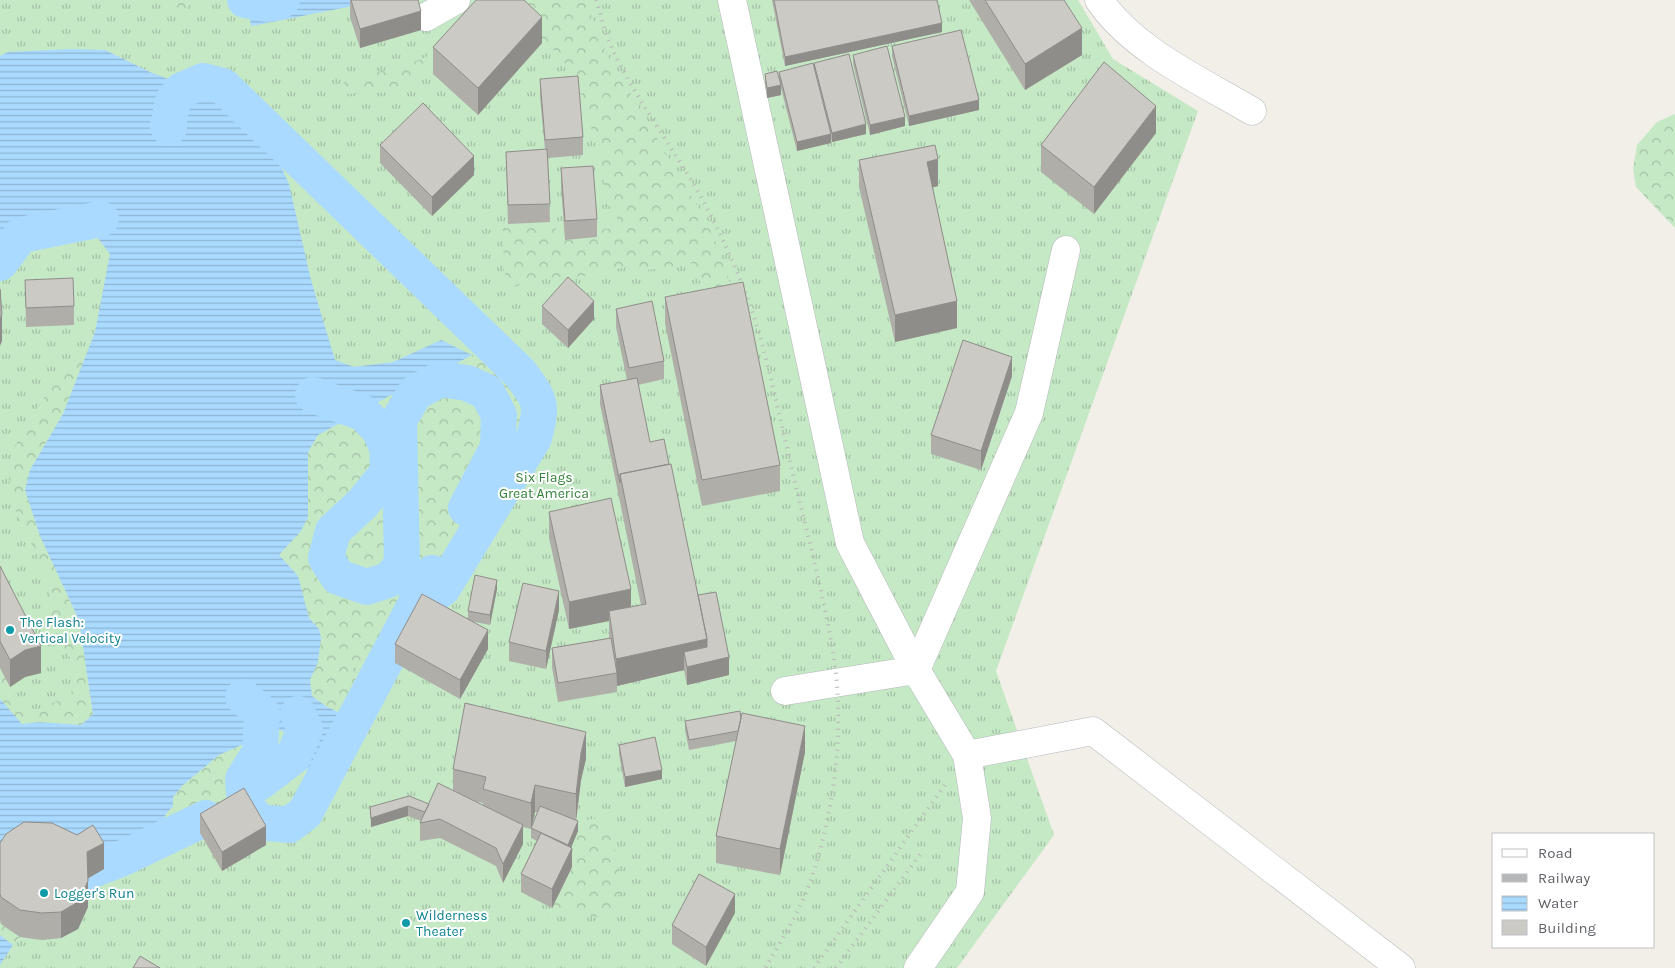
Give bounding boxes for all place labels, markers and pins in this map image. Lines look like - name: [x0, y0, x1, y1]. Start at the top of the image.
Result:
- place label: The Flash: Vertical Velocity: [20, 614, 121, 647]
- marker: The Flash: Vertical Velocity: [4, 624, 16, 636]
- place label: Logger's Run: [54, 885, 134, 902]
- marker: Logger's Run: [38, 887, 50, 899]
- place label: Wilderness Theater: [416, 907, 488, 940]
- marker: Wilderness Theater: [400, 917, 412, 929]

